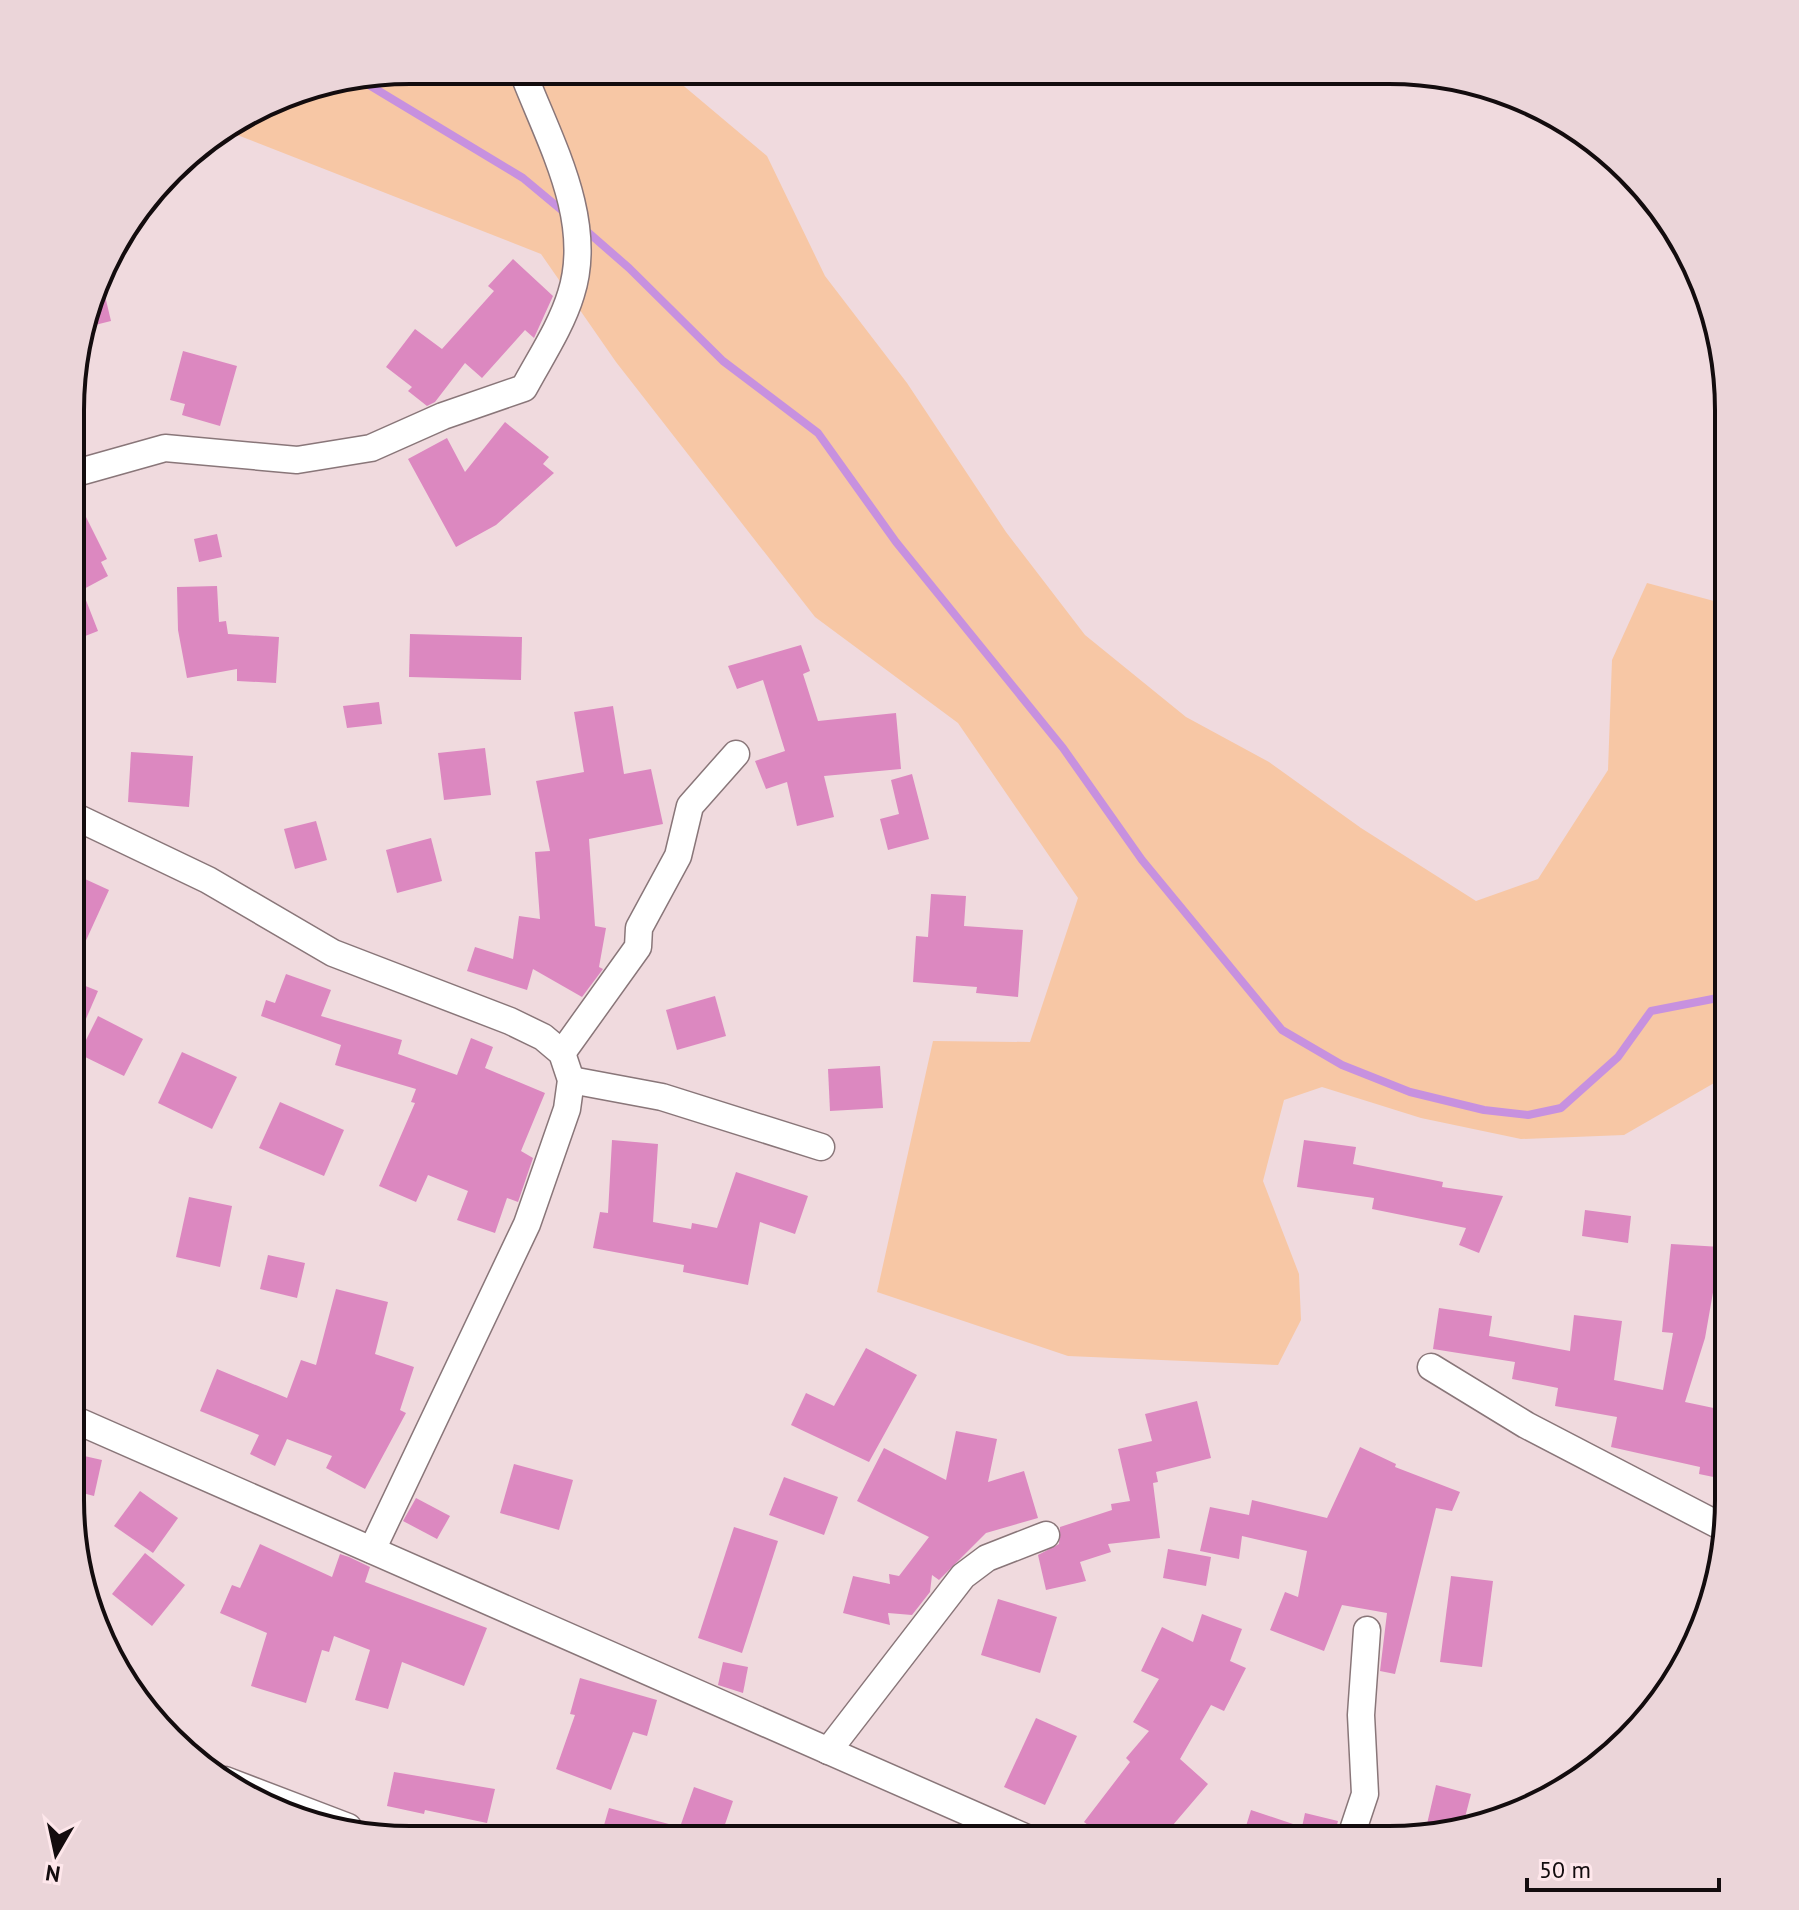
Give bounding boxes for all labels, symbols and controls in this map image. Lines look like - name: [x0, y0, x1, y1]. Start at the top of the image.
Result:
- north arrow: [16, 1814, 96, 1894]
- scale bar: [1527, 1842, 1719, 1892]
- text: 50 m: [1539, 1854, 1591, 1885]
- text: N: [44, 1859, 62, 1889]

